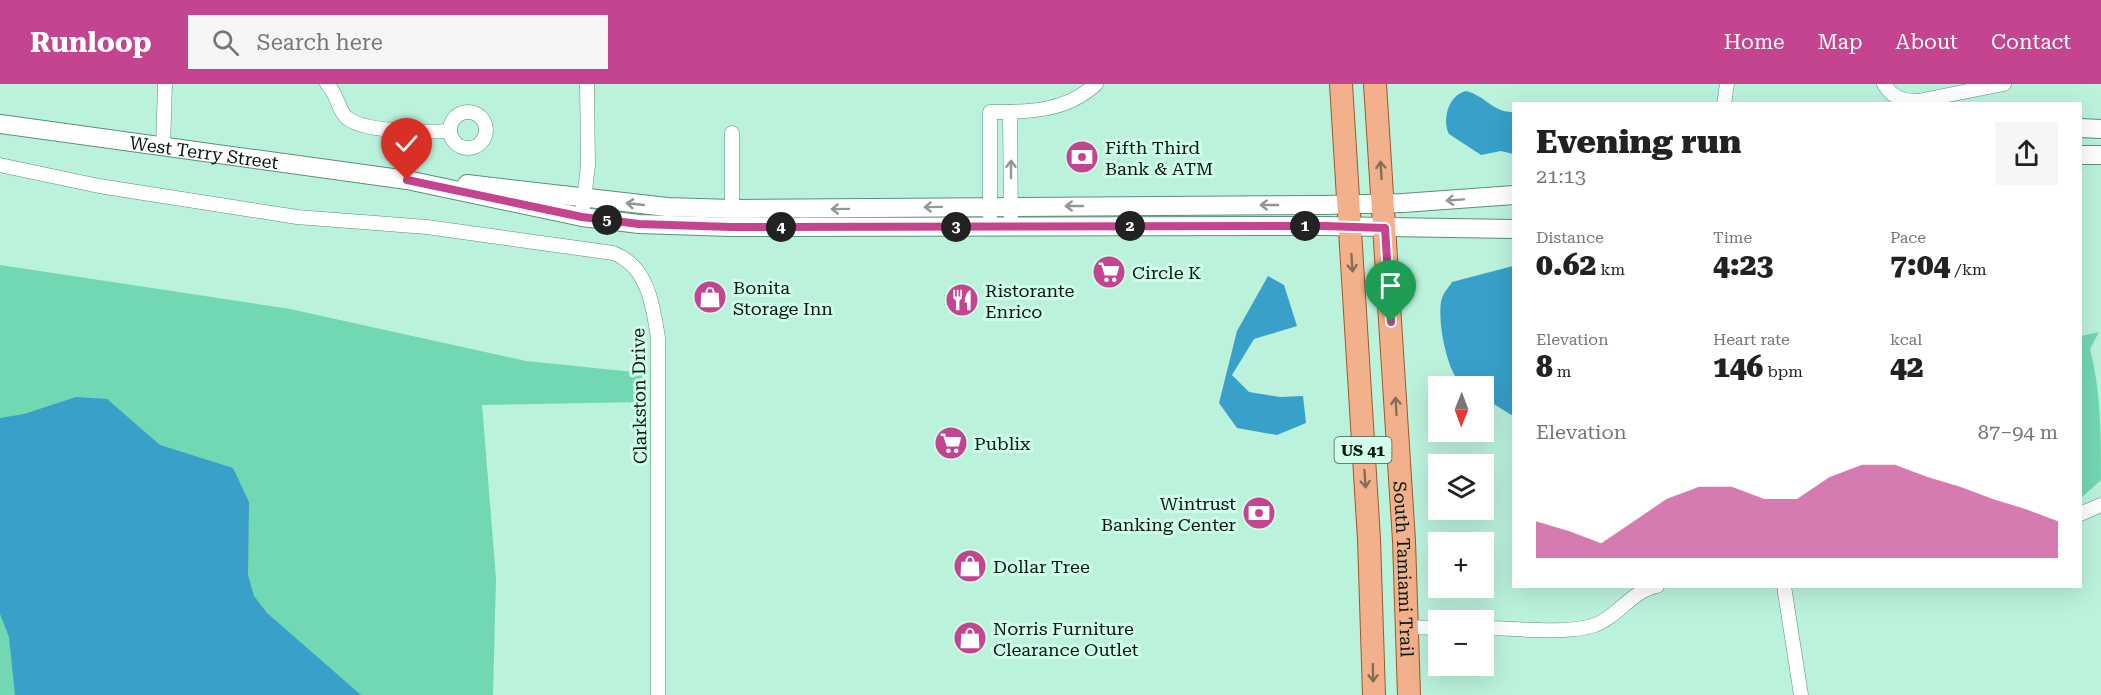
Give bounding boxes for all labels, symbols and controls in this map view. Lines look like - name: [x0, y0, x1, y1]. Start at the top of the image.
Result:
- search box: [188, 15, 608, 69]
- text: Runloop: [30, 26, 152, 59]
- icon: search: [209, 26, 242, 59]
- text: Search here: [257, 30, 383, 55]
- text: Home: [1724, 30, 1785, 54]
- text: Map: [1818, 30, 1863, 54]
- text: About: [1896, 30, 1958, 54]
- text: Contact: [1991, 30, 2071, 54]
- pin: [381, 118, 432, 180]
- text: Evening run: [1536, 122, 1741, 161]
- button: share: [1995, 122, 2058, 185]
- icon: check: [390, 127, 423, 160]
- street label: West Terry Street: [128, 131, 280, 173]
- place label: Fifth Third Bank & ATM: [1105, 137, 1213, 179]
- bank icon: Fifth Third Bank & ATM: [1064, 139, 1100, 175]
- one-way arrow: [1005, 160, 1017, 180]
- one-way arrow: [1375, 160, 1386, 180]
- text: 21:13: [1536, 164, 1586, 188]
- one-way arrow: [1446, 194, 1466, 205]
- one-way arrow: [626, 198, 646, 209]
- one-way arrow: [1259, 199, 1279, 211]
- one-way arrow: [1064, 200, 1084, 212]
- one-way arrow: [924, 201, 944, 213]
- one-way arrow: [831, 203, 851, 214]
- pin: 5: [592, 205, 622, 235]
- text: 5: [603, 210, 611, 229]
- pin: 2: [1115, 211, 1145, 241]
- pin: 1: [1290, 211, 1320, 241]
- pin: 4: [766, 212, 796, 242]
- pin: 3: [941, 212, 971, 242]
- text: 2: [1126, 216, 1134, 235]
- text: 1: [1301, 216, 1309, 235]
- text: 4: [777, 217, 785, 236]
- text: 3: [952, 217, 960, 236]
- text: Distance: [1536, 228, 1604, 247]
- text: Time: [1713, 228, 1752, 247]
- text: Pace: [1890, 228, 1926, 247]
- text: 0.62: [1536, 247, 1596, 282]
- text: 4:23: [1713, 247, 1773, 282]
- text: 7:04: [1890, 247, 1950, 282]
- one-way arrow: [1346, 253, 1357, 272]
- supermarket icon: Circle K: [1091, 254, 1127, 290]
- pin: [1365, 260, 1416, 322]
- text: km: [1596, 260, 1625, 279]
- text: /km: [1950, 260, 1987, 279]
- place label: Circle K: [1132, 262, 1201, 283]
- icon: arrive: [1374, 269, 1407, 302]
- place label: Bonita Storage Inn: [733, 277, 833, 319]
- shop icon: Bonita Storage Inn: [692, 279, 728, 315]
- place label: Ristorante Enrico: [985, 280, 1075, 322]
- restaurant icon: Ristorante Enrico: [944, 282, 980, 318]
- street label: Clarkston Drive: [627, 328, 651, 464]
- text: Elevation: [1536, 330, 1609, 349]
- text: Heart rate: [1713, 330, 1790, 349]
- text: kcal: [1890, 330, 1922, 349]
- text: 8: [1536, 349, 1553, 384]
- text: 146: [1713, 349, 1763, 384]
- text: 42: [1890, 349, 1924, 384]
- text: m: [1553, 362, 1571, 381]
- text: bpm: [1763, 362, 1803, 381]
- north arrow: [1428, 376, 1494, 442]
- map controls: [1428, 376, 1494, 676]
- one-way arrow: [1390, 396, 1401, 416]
- text: Elevation: [1536, 420, 1627, 444]
- text: 87–94 m: [1978, 420, 2058, 444]
- supermarket icon: Publix: [933, 425, 969, 461]
- place label: Publix: [974, 433, 1031, 454]
- road number: US 41: [1334, 437, 1392, 463]
- button: layers: [1428, 454, 1494, 520]
- one-way arrow: [1360, 468, 1371, 488]
- street label: South Tamiami Trail: [1390, 480, 1418, 658]
- place label: Wintrust Banking Center: [1101, 493, 1236, 535]
- bank icon: Wintrust Banking Center: [1241, 495, 1277, 531]
- button: +: [1428, 532, 1494, 598]
- shop icon: Dollar Tree: [952, 548, 988, 584]
- place label: Dollar Tree: [993, 556, 1090, 577]
- button: −: [1428, 610, 1494, 676]
- place label: Norris Furniture Clearance Outlet: [993, 618, 1139, 660]
- shop icon: Norris Furniture Clearance Outlet: [952, 620, 988, 656]
- one-way arrow: [1368, 663, 1379, 683]

